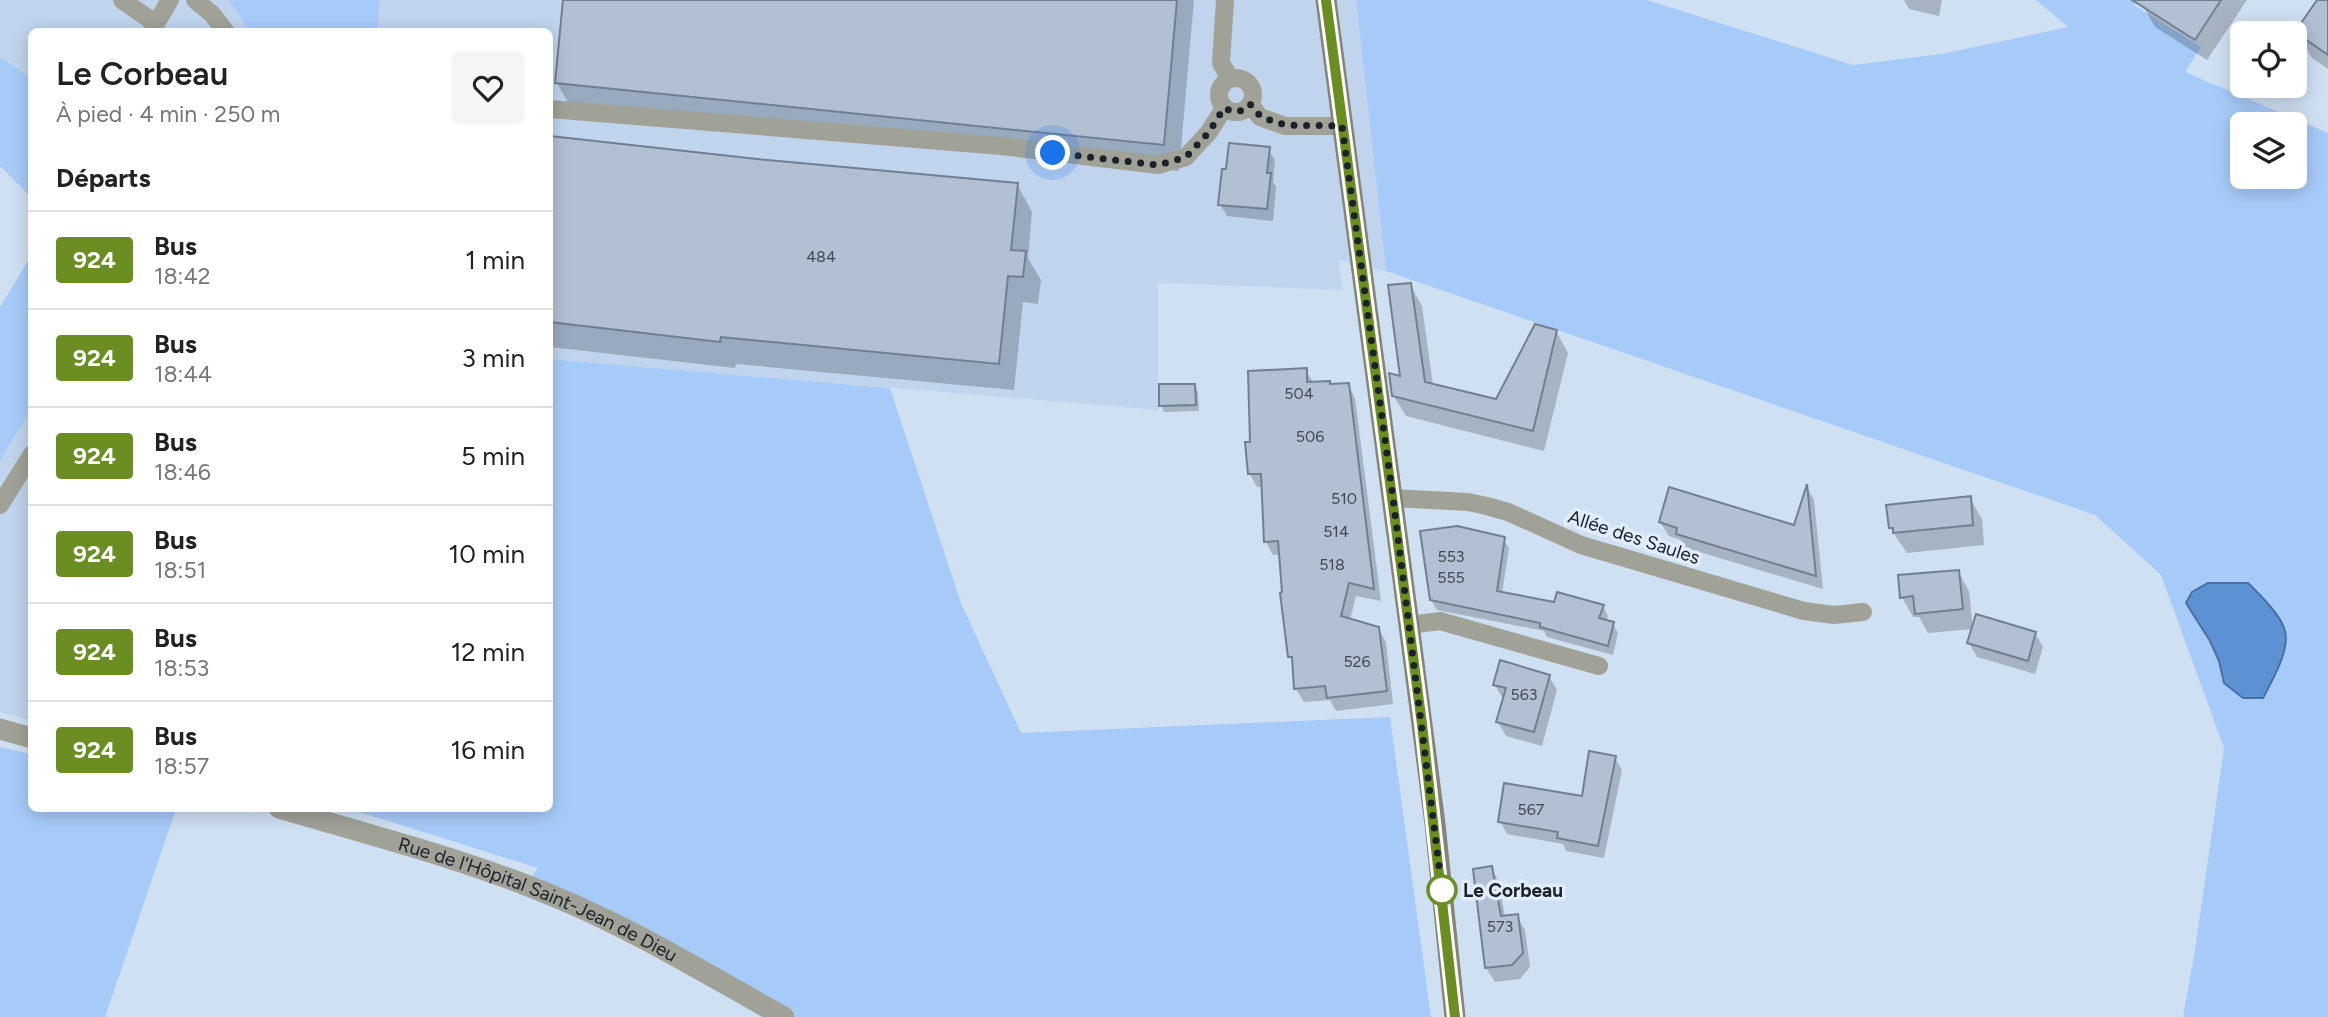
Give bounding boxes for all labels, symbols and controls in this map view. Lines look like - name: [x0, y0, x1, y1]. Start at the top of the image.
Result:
- map controls: [2230, 21, 2307, 189]
- button: locate: [2230, 21, 2307, 98]
- button: heart: [451, 51, 525, 125]
- text: Le Corbeau: [56, 54, 228, 93]
- text: À pied · 4 min · 250 m: [56, 100, 280, 128]
- button: layers: [2230, 112, 2307, 189]
- your location: [1035, 135, 1070, 170]
- text: Départs: [56, 162, 151, 194]
- text: Bus: [154, 230, 197, 262]
- text: 1 min: [465, 244, 525, 276]
- text: 924: [73, 245, 116, 274]
- house number: 484: [806, 247, 836, 266]
- text: 18:42: [154, 262, 211, 290]
- text: Bus: [154, 328, 197, 360]
- text: 3 min: [462, 342, 525, 374]
- text: 924: [73, 343, 116, 372]
- text: 18:44: [154, 360, 212, 388]
- house number: 504: [1284, 384, 1314, 403]
- text: Bus: [154, 426, 197, 458]
- house number: 506: [1296, 427, 1324, 446]
- text: 5 min: [461, 440, 525, 472]
- text: 924: [73, 441, 116, 470]
- text: 18:46: [154, 458, 211, 486]
- house number: 510: [1331, 489, 1357, 508]
- street label: Allée des Saules: [1565, 505, 1703, 569]
- house number: 514: [1323, 522, 1349, 541]
- text: Bus: [154, 524, 197, 556]
- text: 10 min: [449, 538, 525, 570]
- text: 924: [73, 539, 116, 568]
- house number: 553: [1437, 547, 1465, 566]
- house number: 518: [1319, 555, 1345, 574]
- text: 18:51: [154, 556, 206, 584]
- house number: 555: [1437, 568, 1465, 587]
- text: Bus: [154, 622, 197, 654]
- text: 12 min: [451, 636, 525, 668]
- text: 924: [73, 637, 116, 666]
- house number: 526: [1343, 652, 1371, 671]
- text: 18:53: [154, 654, 209, 682]
- house number: 563: [1511, 685, 1537, 704]
- text: Bus: [154, 720, 197, 752]
- text: 16 min: [450, 734, 525, 766]
- text: 924: [73, 735, 116, 764]
- text: 18:57: [154, 752, 209, 780]
- house number: 567: [1518, 800, 1545, 819]
- street label: Rue de l'Hôpital Saint-Jean de Dieu: [396, 832, 682, 966]
- marker: Le Corbeau: [1427, 875, 1457, 905]
- place label: Le Corbeau: [1463, 879, 1563, 902]
- house number: 573: [1487, 917, 1513, 936]

